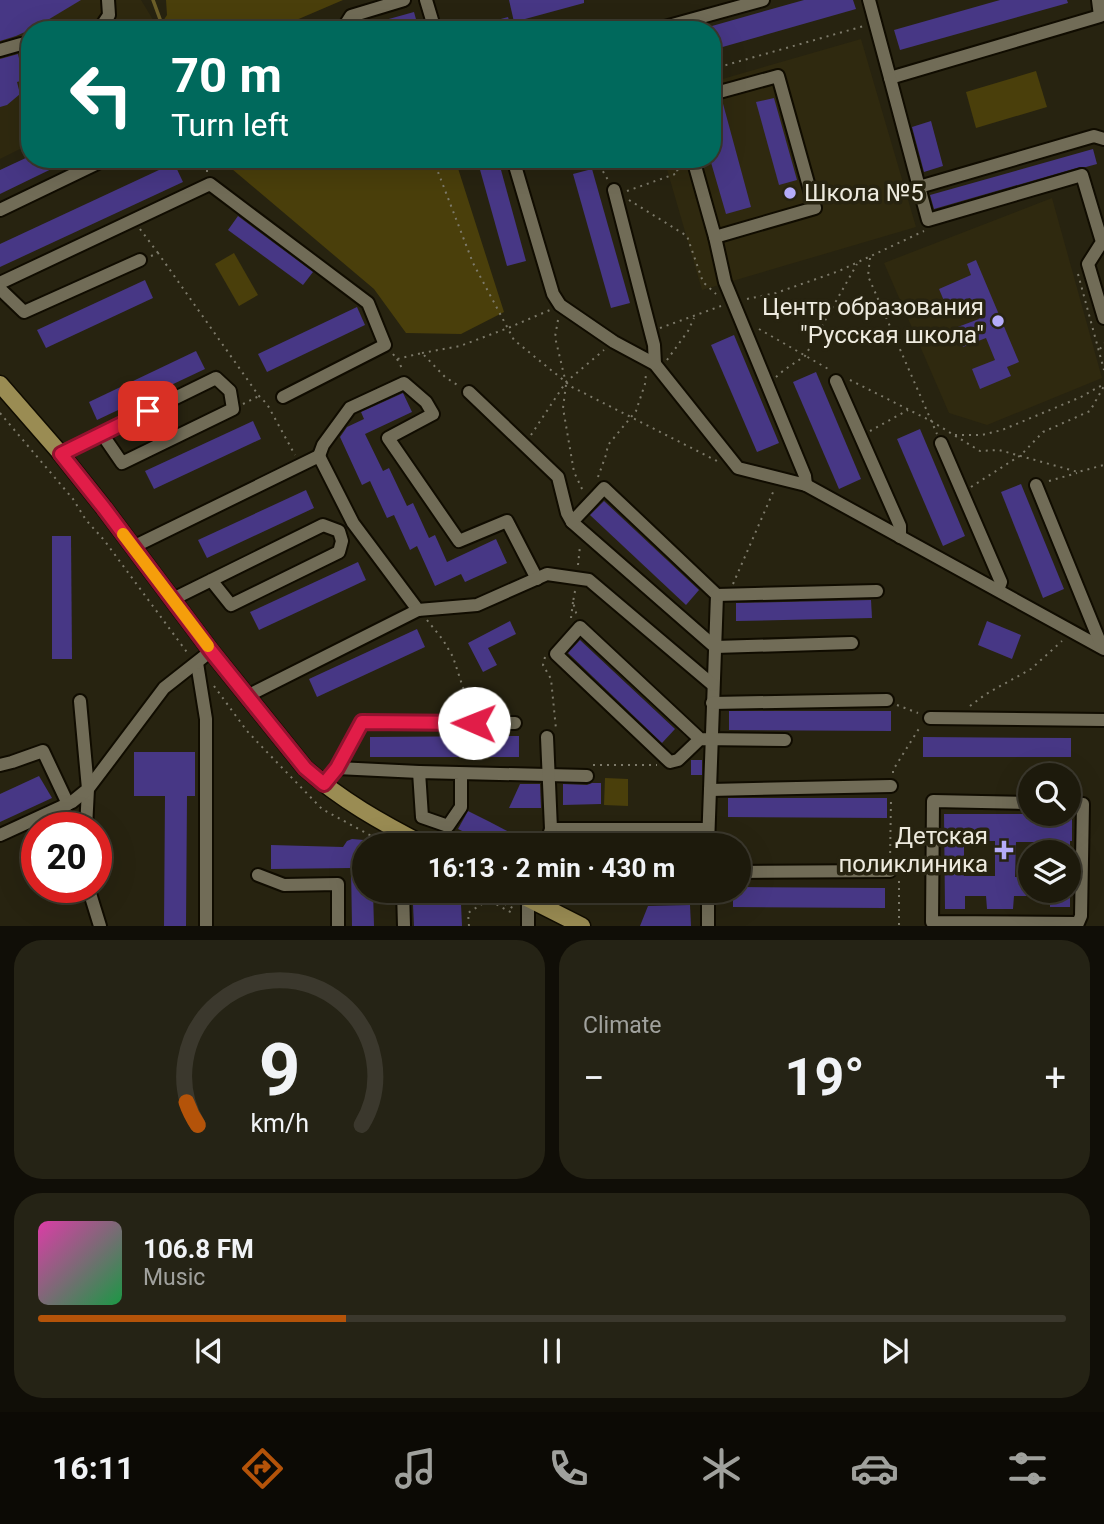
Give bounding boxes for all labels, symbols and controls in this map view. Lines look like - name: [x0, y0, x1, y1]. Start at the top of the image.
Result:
- text: 70 m: [171, 47, 282, 104]
- icon: left: [56, 49, 147, 140]
- text: Turn left: [171, 106, 289, 144]
- place label: Школа №5: [804, 179, 924, 207]
- marker: Школа №5: [782, 185, 798, 201]
- place label: Центр образования "Русская школа": [762, 293, 984, 349]
- marker: Центр образования "Русская школа": [990, 313, 1006, 329]
- pin: [118, 381, 178, 441]
- icon: arrive: [129, 392, 167, 430]
- position arrow: [437, 686, 511, 760]
- map controls: [1018, 763, 1081, 903]
- button: search: [1018, 763, 1081, 826]
- speed limit sign: 20: [21, 812, 112, 903]
- place label: Детская поликлиника: [839, 822, 988, 878]
- marker: Детская поликлиника: [994, 840, 1014, 860]
- button: layers: [1018, 840, 1081, 903]
- text: 16:13 · 2 min · 430 m: [428, 853, 675, 883]
- text: Climate: [583, 1012, 662, 1039]
- text: 9: [259, 1028, 300, 1114]
- text: 19°: [785, 1047, 865, 1108]
- text: −: [583, 1056, 605, 1100]
- text: +: [1044, 1056, 1066, 1100]
- text: km/h: [250, 1109, 309, 1138]
- text: 106.8 FM: [143, 1234, 254, 1264]
- text: Music: [143, 1264, 205, 1291]
- icon: previous: [190, 1332, 228, 1370]
- icon: pause: [533, 1332, 571, 1370]
- icon: next: [876, 1332, 914, 1370]
- icon: directions: [238, 1444, 287, 1493]
- icon: music: [391, 1444, 440, 1493]
- icon: phone: [544, 1444, 593, 1493]
- icon: climate: [697, 1444, 746, 1493]
- icon: car: [850, 1444, 899, 1493]
- icon: filters: [1003, 1444, 1052, 1493]
- text: 16:11: [52, 1449, 134, 1487]

